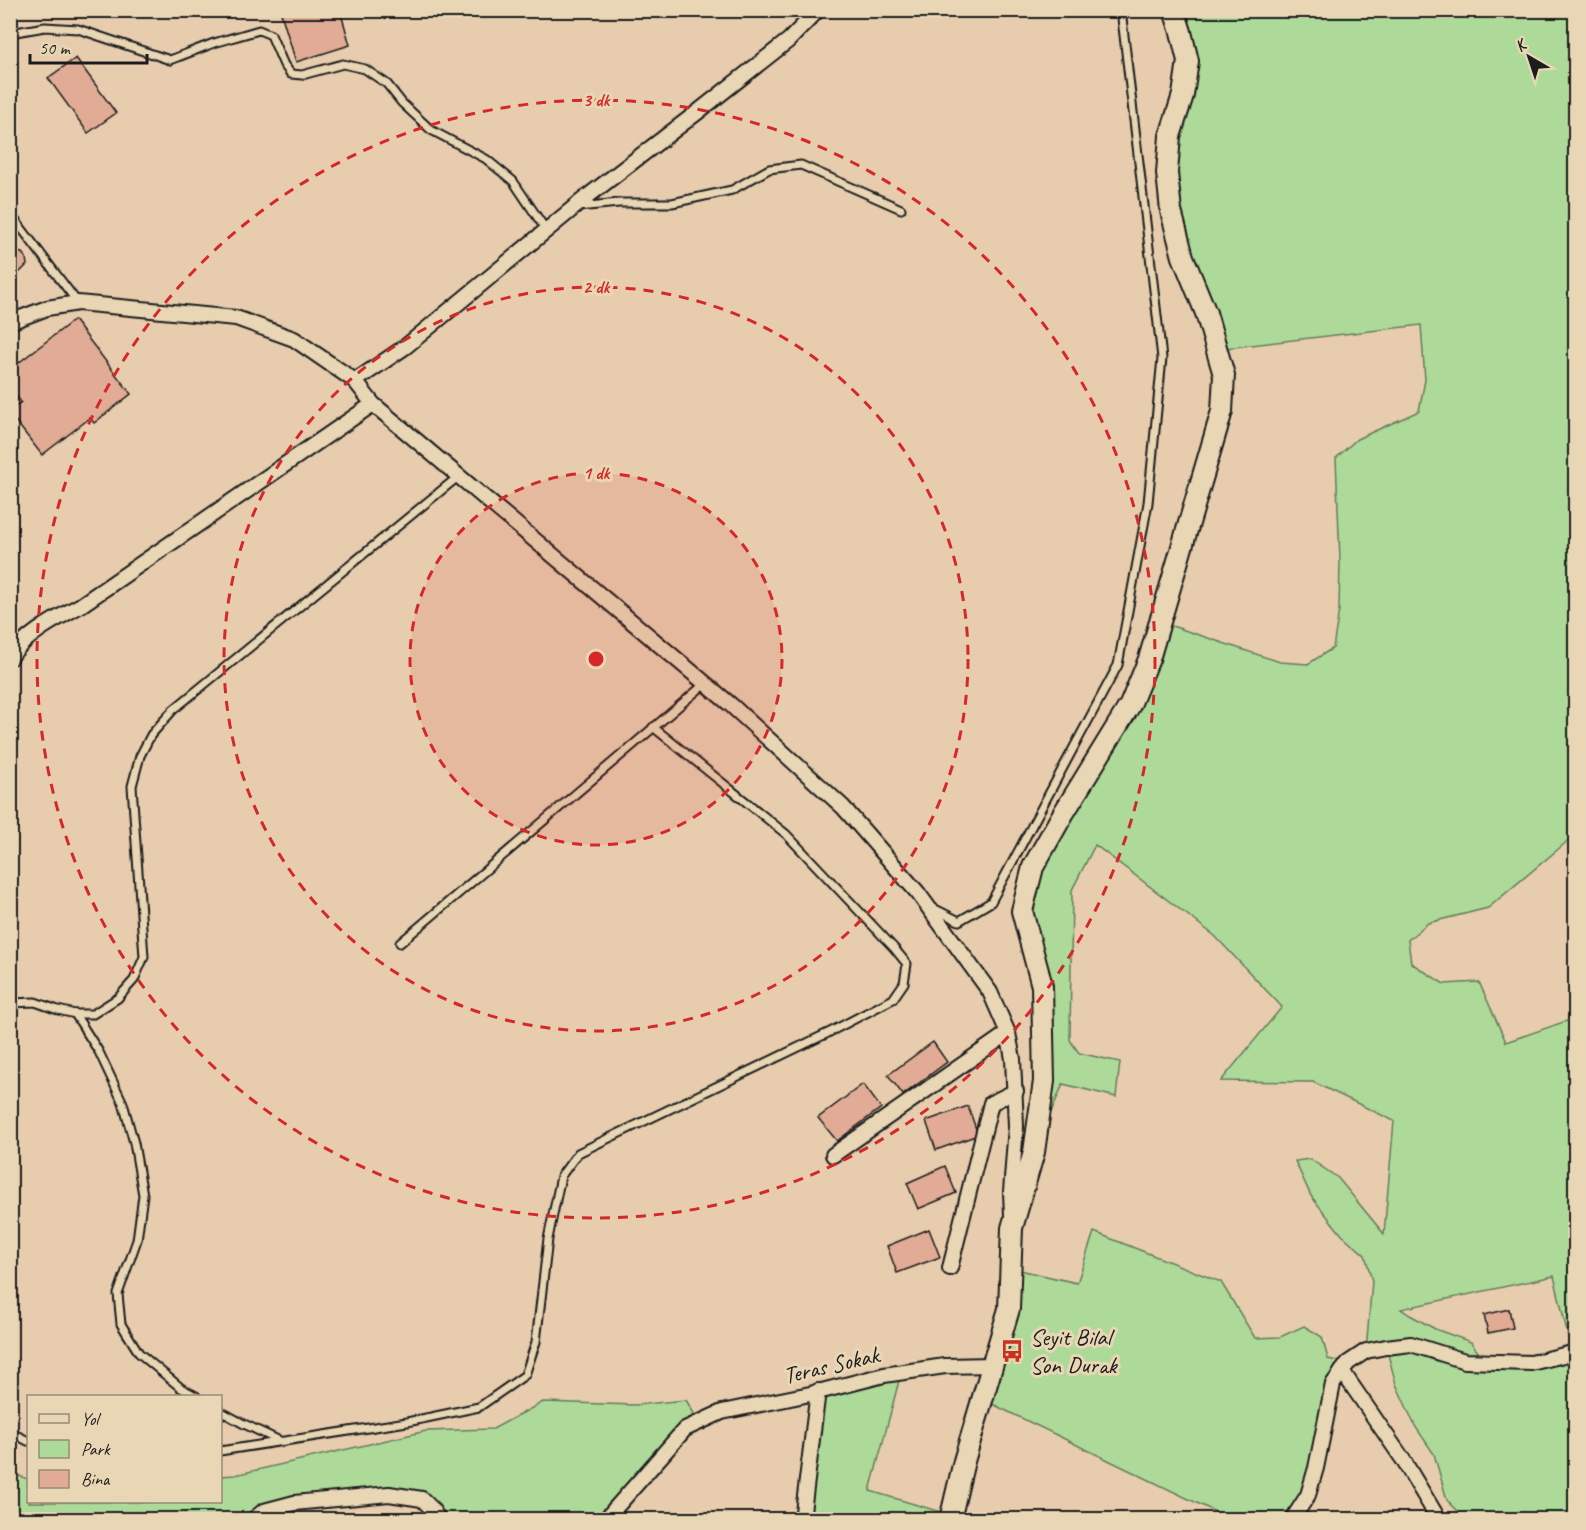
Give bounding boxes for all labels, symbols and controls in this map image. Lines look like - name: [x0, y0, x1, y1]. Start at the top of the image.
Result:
- scale bar: [30, 27, 147, 65]
- north arrow: [1499, 27, 1559, 87]
- text: K: [1511, 33, 1533, 56]
- text: 50 m: [39, 37, 72, 59]
- text: 3 dk: [583, 89, 611, 111]
- text: 2 dk: [583, 276, 611, 298]
- text: 1 dk: [583, 462, 611, 484]
- centre of rings: [586, 649, 606, 669]
- place label: Seyit Bilal Son Durak: [1030, 1322, 1119, 1380]
- bus stop icon: Seyit Bilal Son Durak: [999, 1338, 1025, 1364]
- street label: Teras Sokak: [780, 1339, 884, 1391]
- legend: [27, 1395, 222, 1503]
- text: Yol: [81, 1408, 101, 1430]
- text: Park: [81, 1438, 111, 1460]
- text: Bina: [81, 1468, 111, 1490]

